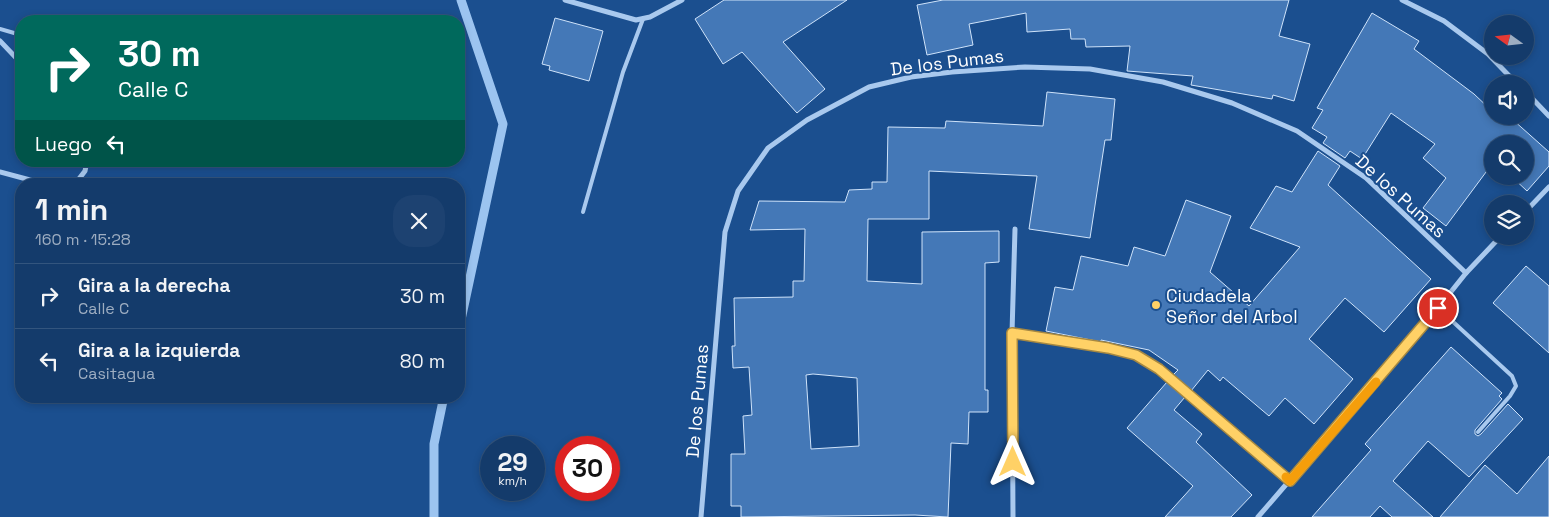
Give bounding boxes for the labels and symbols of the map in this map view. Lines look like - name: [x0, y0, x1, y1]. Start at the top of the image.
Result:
- north arrow: [1484, 15, 1534, 65]
- street label: De los Pumas: [889, 44, 1005, 80]
- street label: De los Pumas: [1351, 149, 1451, 243]
- place label: Ciudadela Señor del Arbol: [1166, 284, 1298, 328]
- pin: [1417, 287, 1459, 329]
- marker: Ciudadela Señor del Arbol: [1150, 299, 1162, 311]
- street label: De los Pumas: [681, 343, 713, 459]
- position arrow: [986, 435, 1038, 487]
- speed limit sign: 30: [555, 436, 620, 501]

